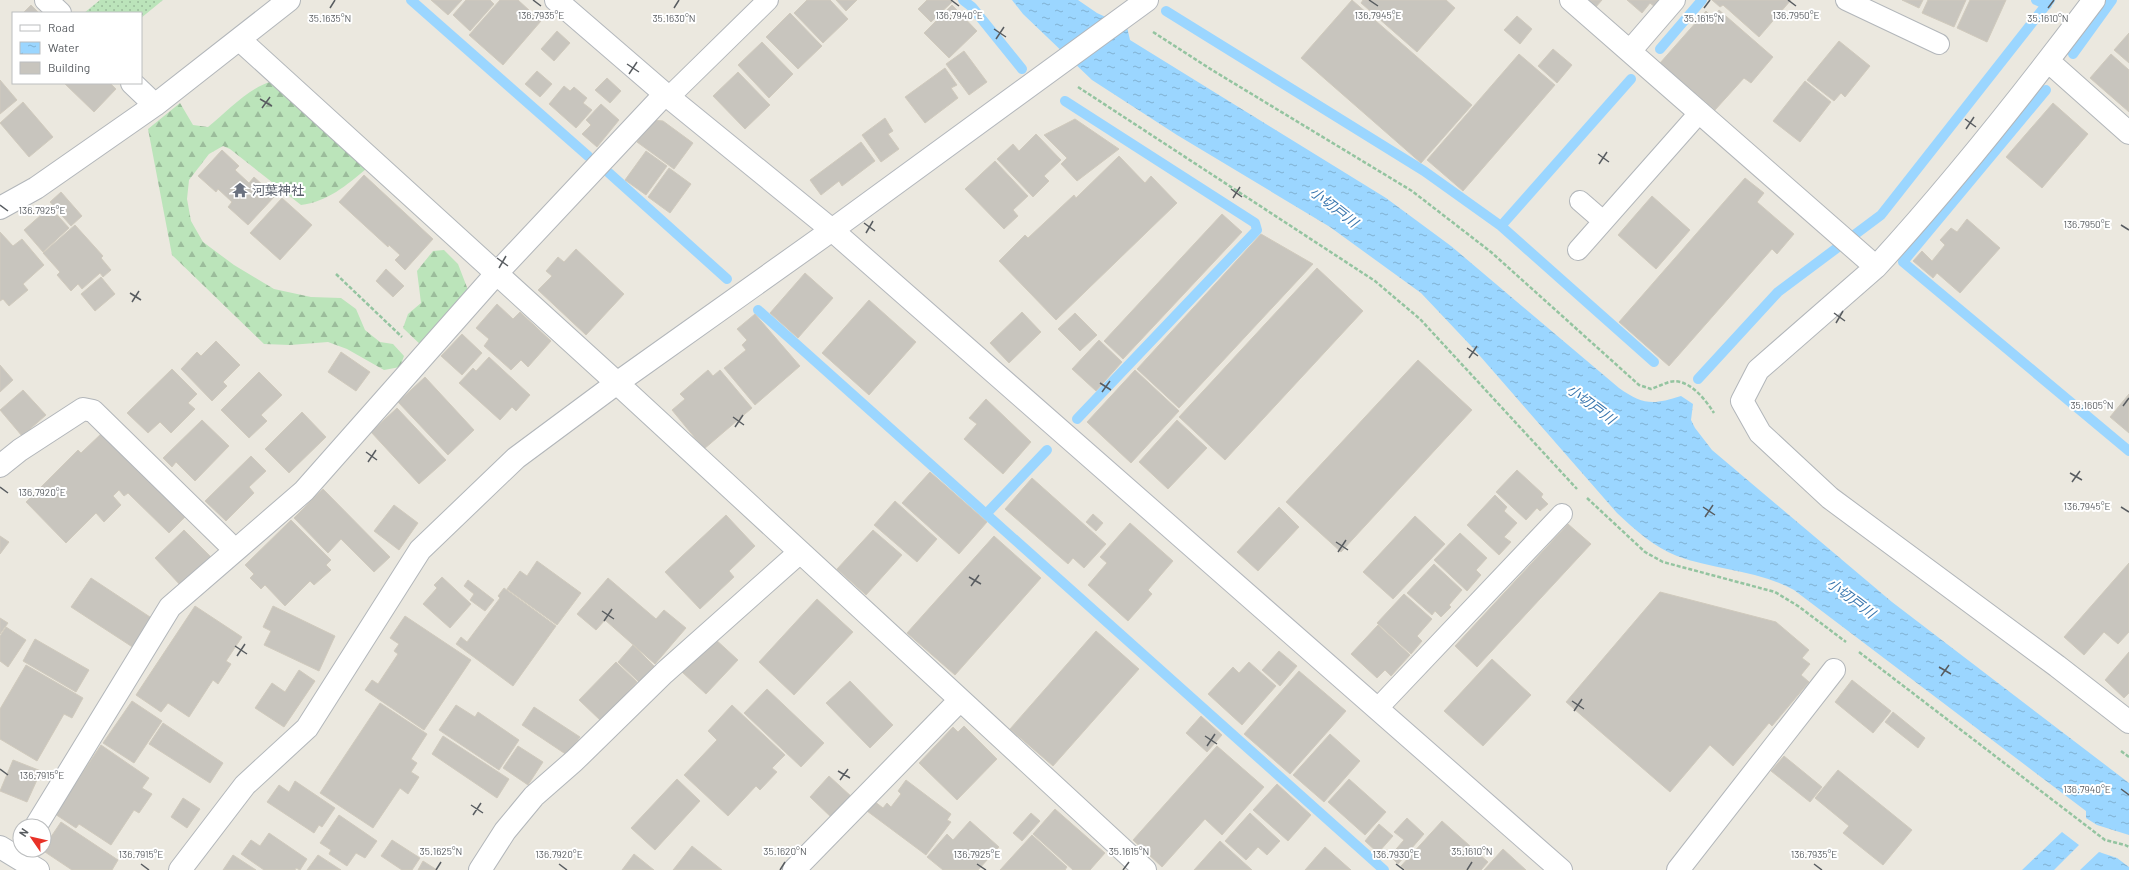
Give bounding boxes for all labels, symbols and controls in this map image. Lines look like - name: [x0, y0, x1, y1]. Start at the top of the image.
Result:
- text: 136.7935°E: [518, 9, 564, 21]
- text: 136.7940°E: [935, 9, 983, 21]
- text: 136.7945°E: [1354, 9, 1402, 21]
- text: 136.7950°E: [1772, 9, 1820, 21]
- legend: [12, 12, 142, 84]
- text: 35.1635°N: [309, 12, 351, 24]
- text: 35.1630°N: [652, 12, 696, 24]
- text: 35.1615°N: [1684, 12, 1724, 24]
- text: 35.1610°N: [2027, 12, 2069, 24]
- text: Road: [48, 20, 75, 34]
- text: Water: [48, 40, 80, 54]
- text: Building: [48, 60, 90, 74]
- temple icon: 河葉神社: [231, 181, 249, 199]
- place label: 河葉神社: [252, 182, 304, 198]
- water label: 小切戸川: [1307, 183, 1363, 232]
- text: 136.7925°E: [19, 204, 65, 216]
- text: 136.7950°E: [2063, 218, 2111, 230]
- water label: 小切戸川: [1564, 380, 1620, 428]
- text: 35.1605°N: [2070, 399, 2114, 411]
- text: 136.7920°E: [18, 486, 66, 498]
- text: 136.7945°E: [2063, 500, 2111, 512]
- water label: 小切戸川: [1824, 574, 1880, 622]
- text: 136.7915°E: [20, 769, 64, 781]
- text: 136.7940°E: [2063, 783, 2111, 795]
- north arrow: [12, 818, 52, 858]
- text: N: [16, 825, 31, 839]
- text: 35.1625°N: [420, 845, 462, 857]
- text: 35.1620°N: [763, 845, 807, 857]
- text: 35.1615°N: [1109, 845, 1149, 857]
- text: 35.1610°N: [1451, 845, 1493, 857]
- text: 136.7915°E: [119, 848, 163, 860]
- text: 136.7920°E: [535, 848, 583, 860]
- text: 136.7925°E: [954, 848, 1000, 860]
- text: 136.7930°E: [1372, 848, 1420, 860]
- text: 136.7935°E: [1791, 848, 1837, 860]

